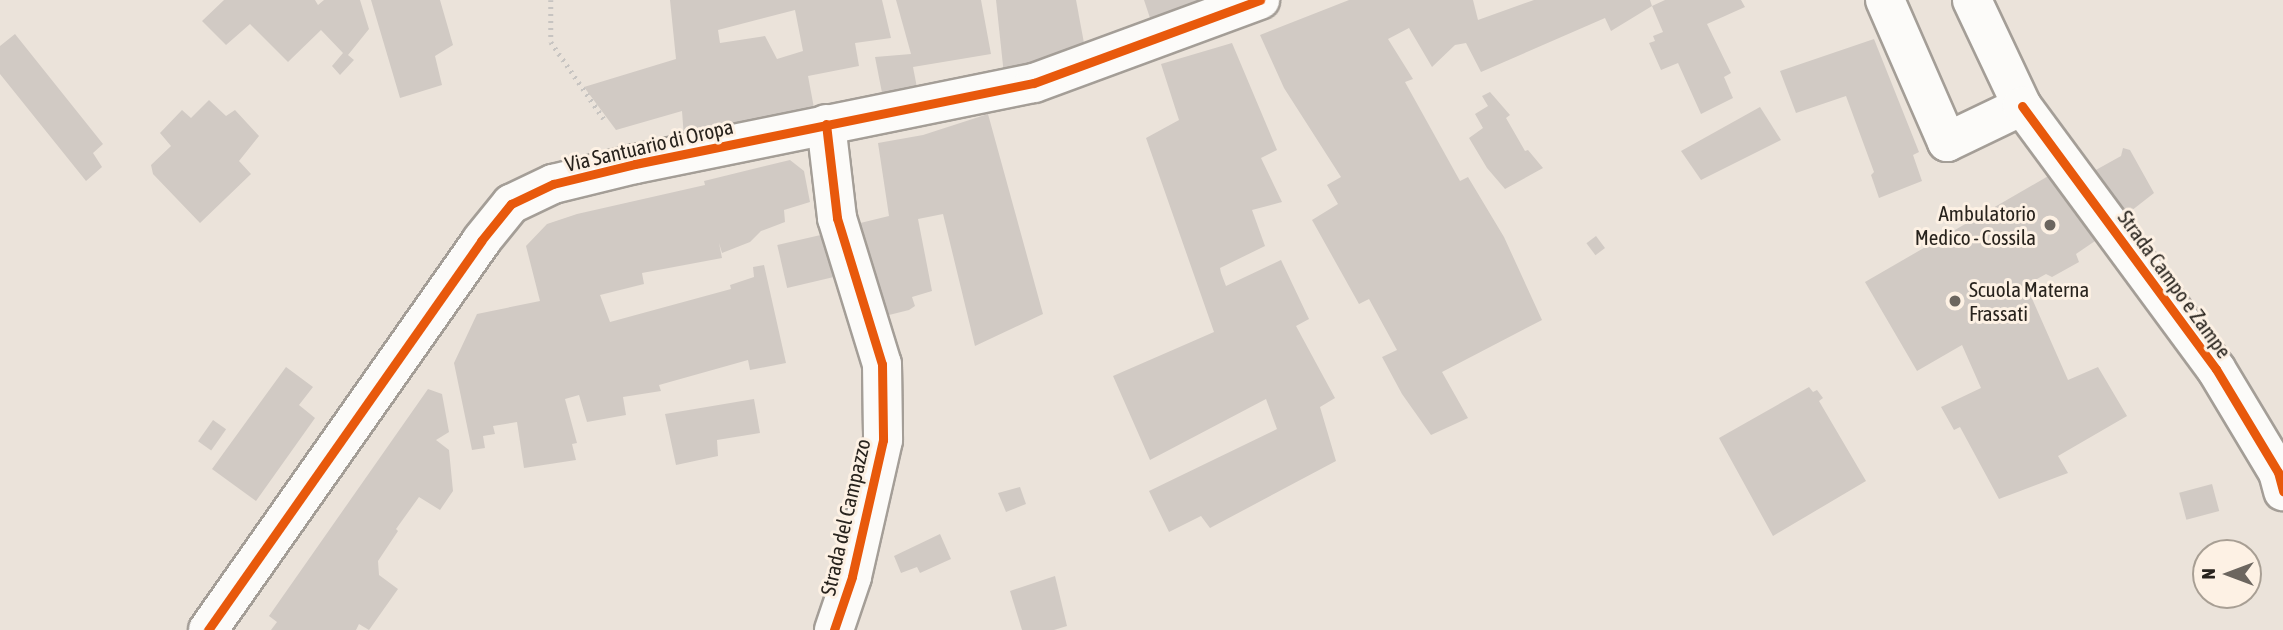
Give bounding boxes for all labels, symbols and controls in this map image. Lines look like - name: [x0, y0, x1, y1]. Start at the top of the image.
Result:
- street label: Via Santuario di Oropa: [562, 113, 736, 177]
- place label: Ambulatorio Medico - Cossila: [1915, 200, 2036, 250]
- street label: Strada Campo e Zampe: [2113, 205, 2237, 363]
- marker: Ambulatorio Medico - Cossila: [2042, 217, 2058, 233]
- place label: Scuola Materna Frassati: [1969, 276, 2089, 326]
- marker: Scuola Materna Frassati: [1947, 293, 1963, 309]
- street label: Strada del Campazzo: [815, 436, 875, 598]
- north arrow: [2192, 539, 2262, 609]
- text: N: [2197, 568, 2219, 580]

